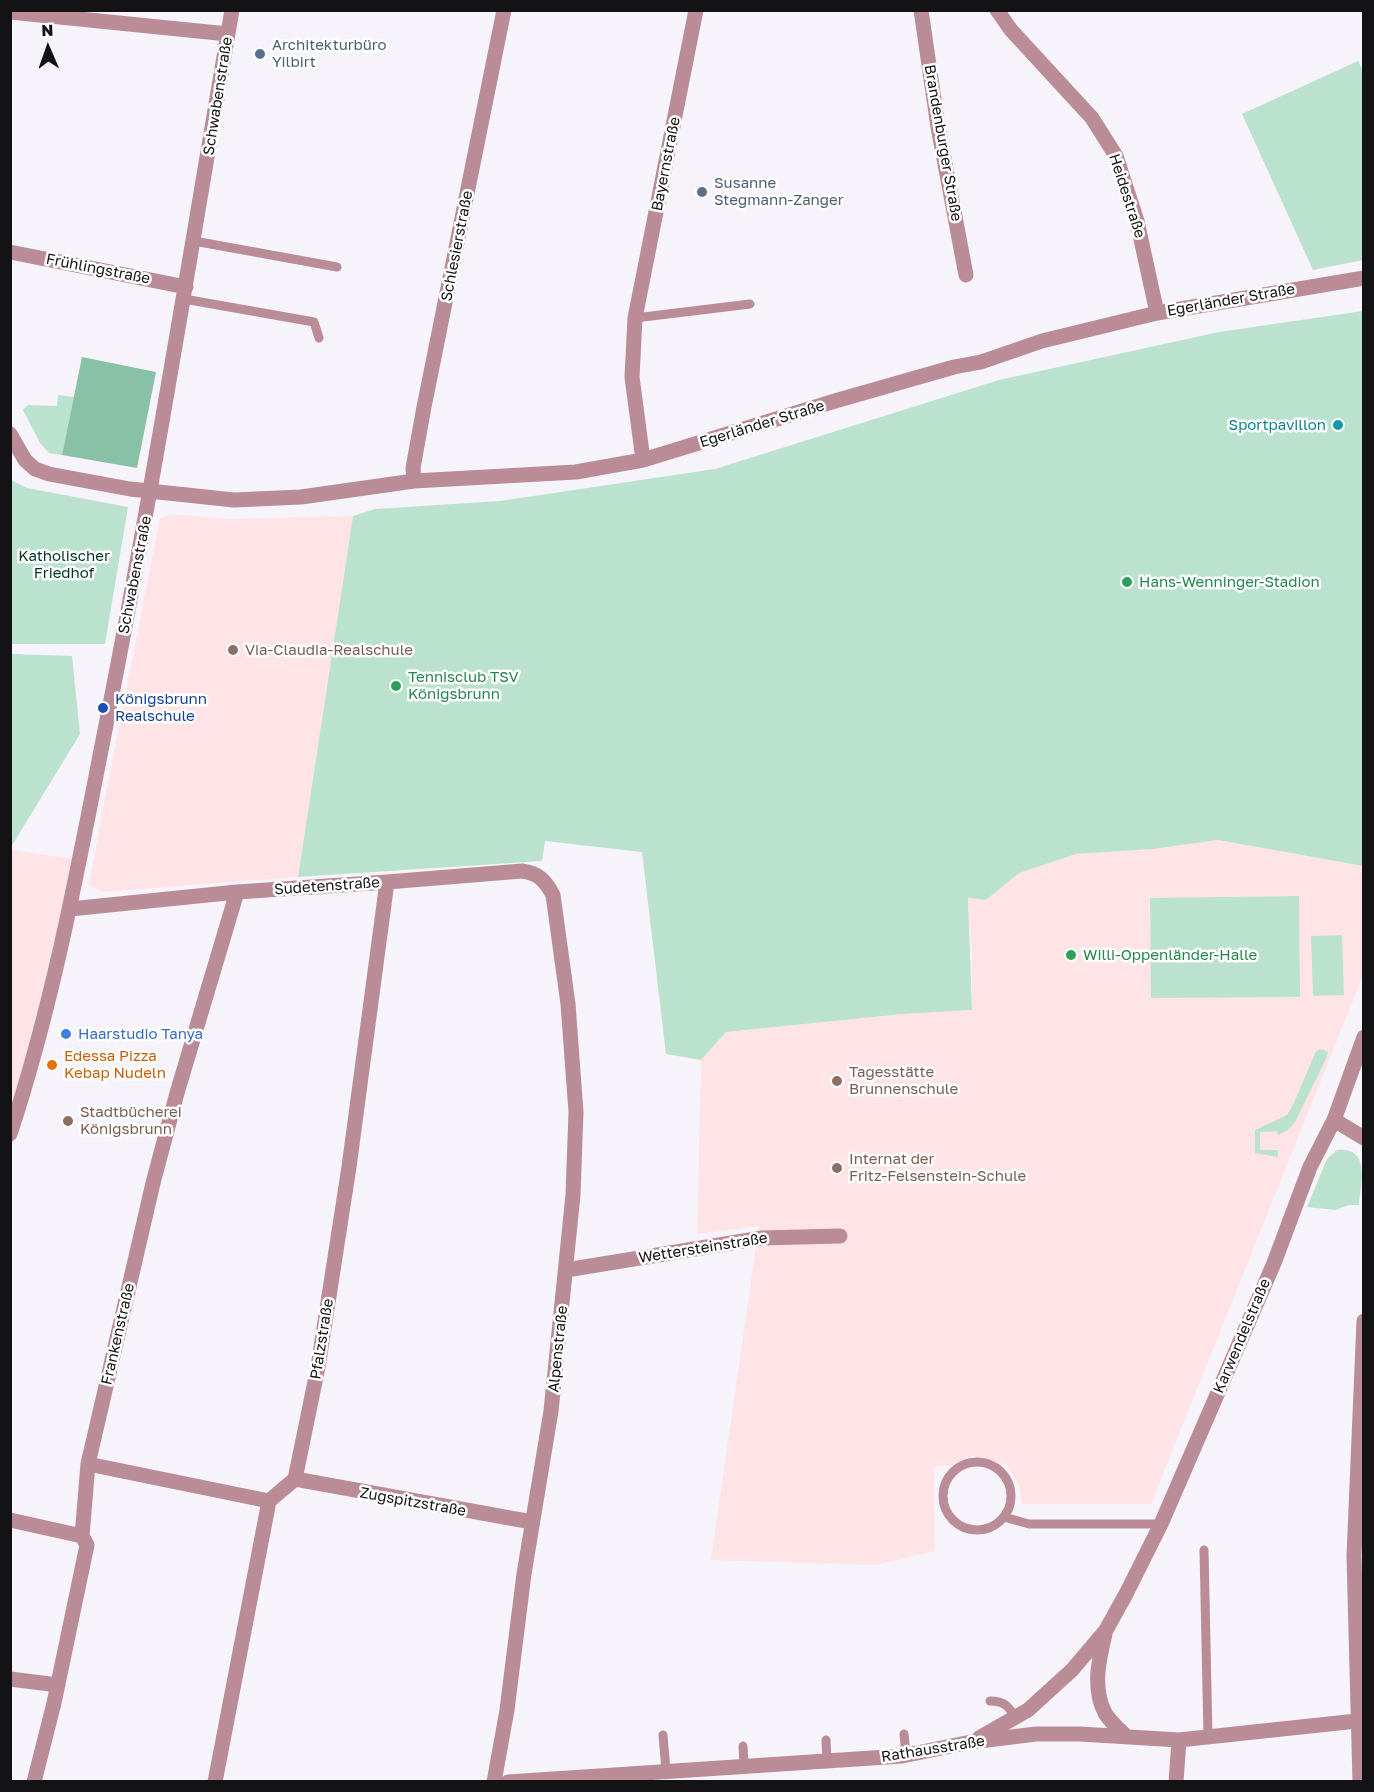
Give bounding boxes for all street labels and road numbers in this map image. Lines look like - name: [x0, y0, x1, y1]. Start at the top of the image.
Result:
- street label: Schwabenstraße: [200, 35, 236, 157]
- street label: Brandenburger Straße: [920, 63, 966, 223]
- street label: Bayernstraße: [648, 115, 684, 213]
- street label: Heidestraße: [1105, 152, 1149, 240]
- street label: Schlesierstraße: [437, 189, 477, 303]
- street label: Frühlingstraße: [44, 250, 152, 288]
- street label: Egerländer Straße: [1166, 280, 1296, 320]
- street label: Egerländer Straße: [697, 396, 827, 452]
- street label: Schwabenstraße: [115, 514, 155, 636]
- street label: Sudetenstraße: [273, 873, 381, 899]
- street label: Wettersteinstraße: [637, 1229, 769, 1267]
- street label: Karwendelstraße: [1210, 1276, 1274, 1396]
- street label: Frankenstraße: [98, 1281, 138, 1387]
- street label: Pfalzstraße: [307, 1297, 337, 1381]
- street label: Alpenstraße: [544, 1305, 572, 1393]
- street label: Zugspitzstraße: [358, 1484, 468, 1520]
- street label: Rathausstraße: [880, 1732, 986, 1766]

